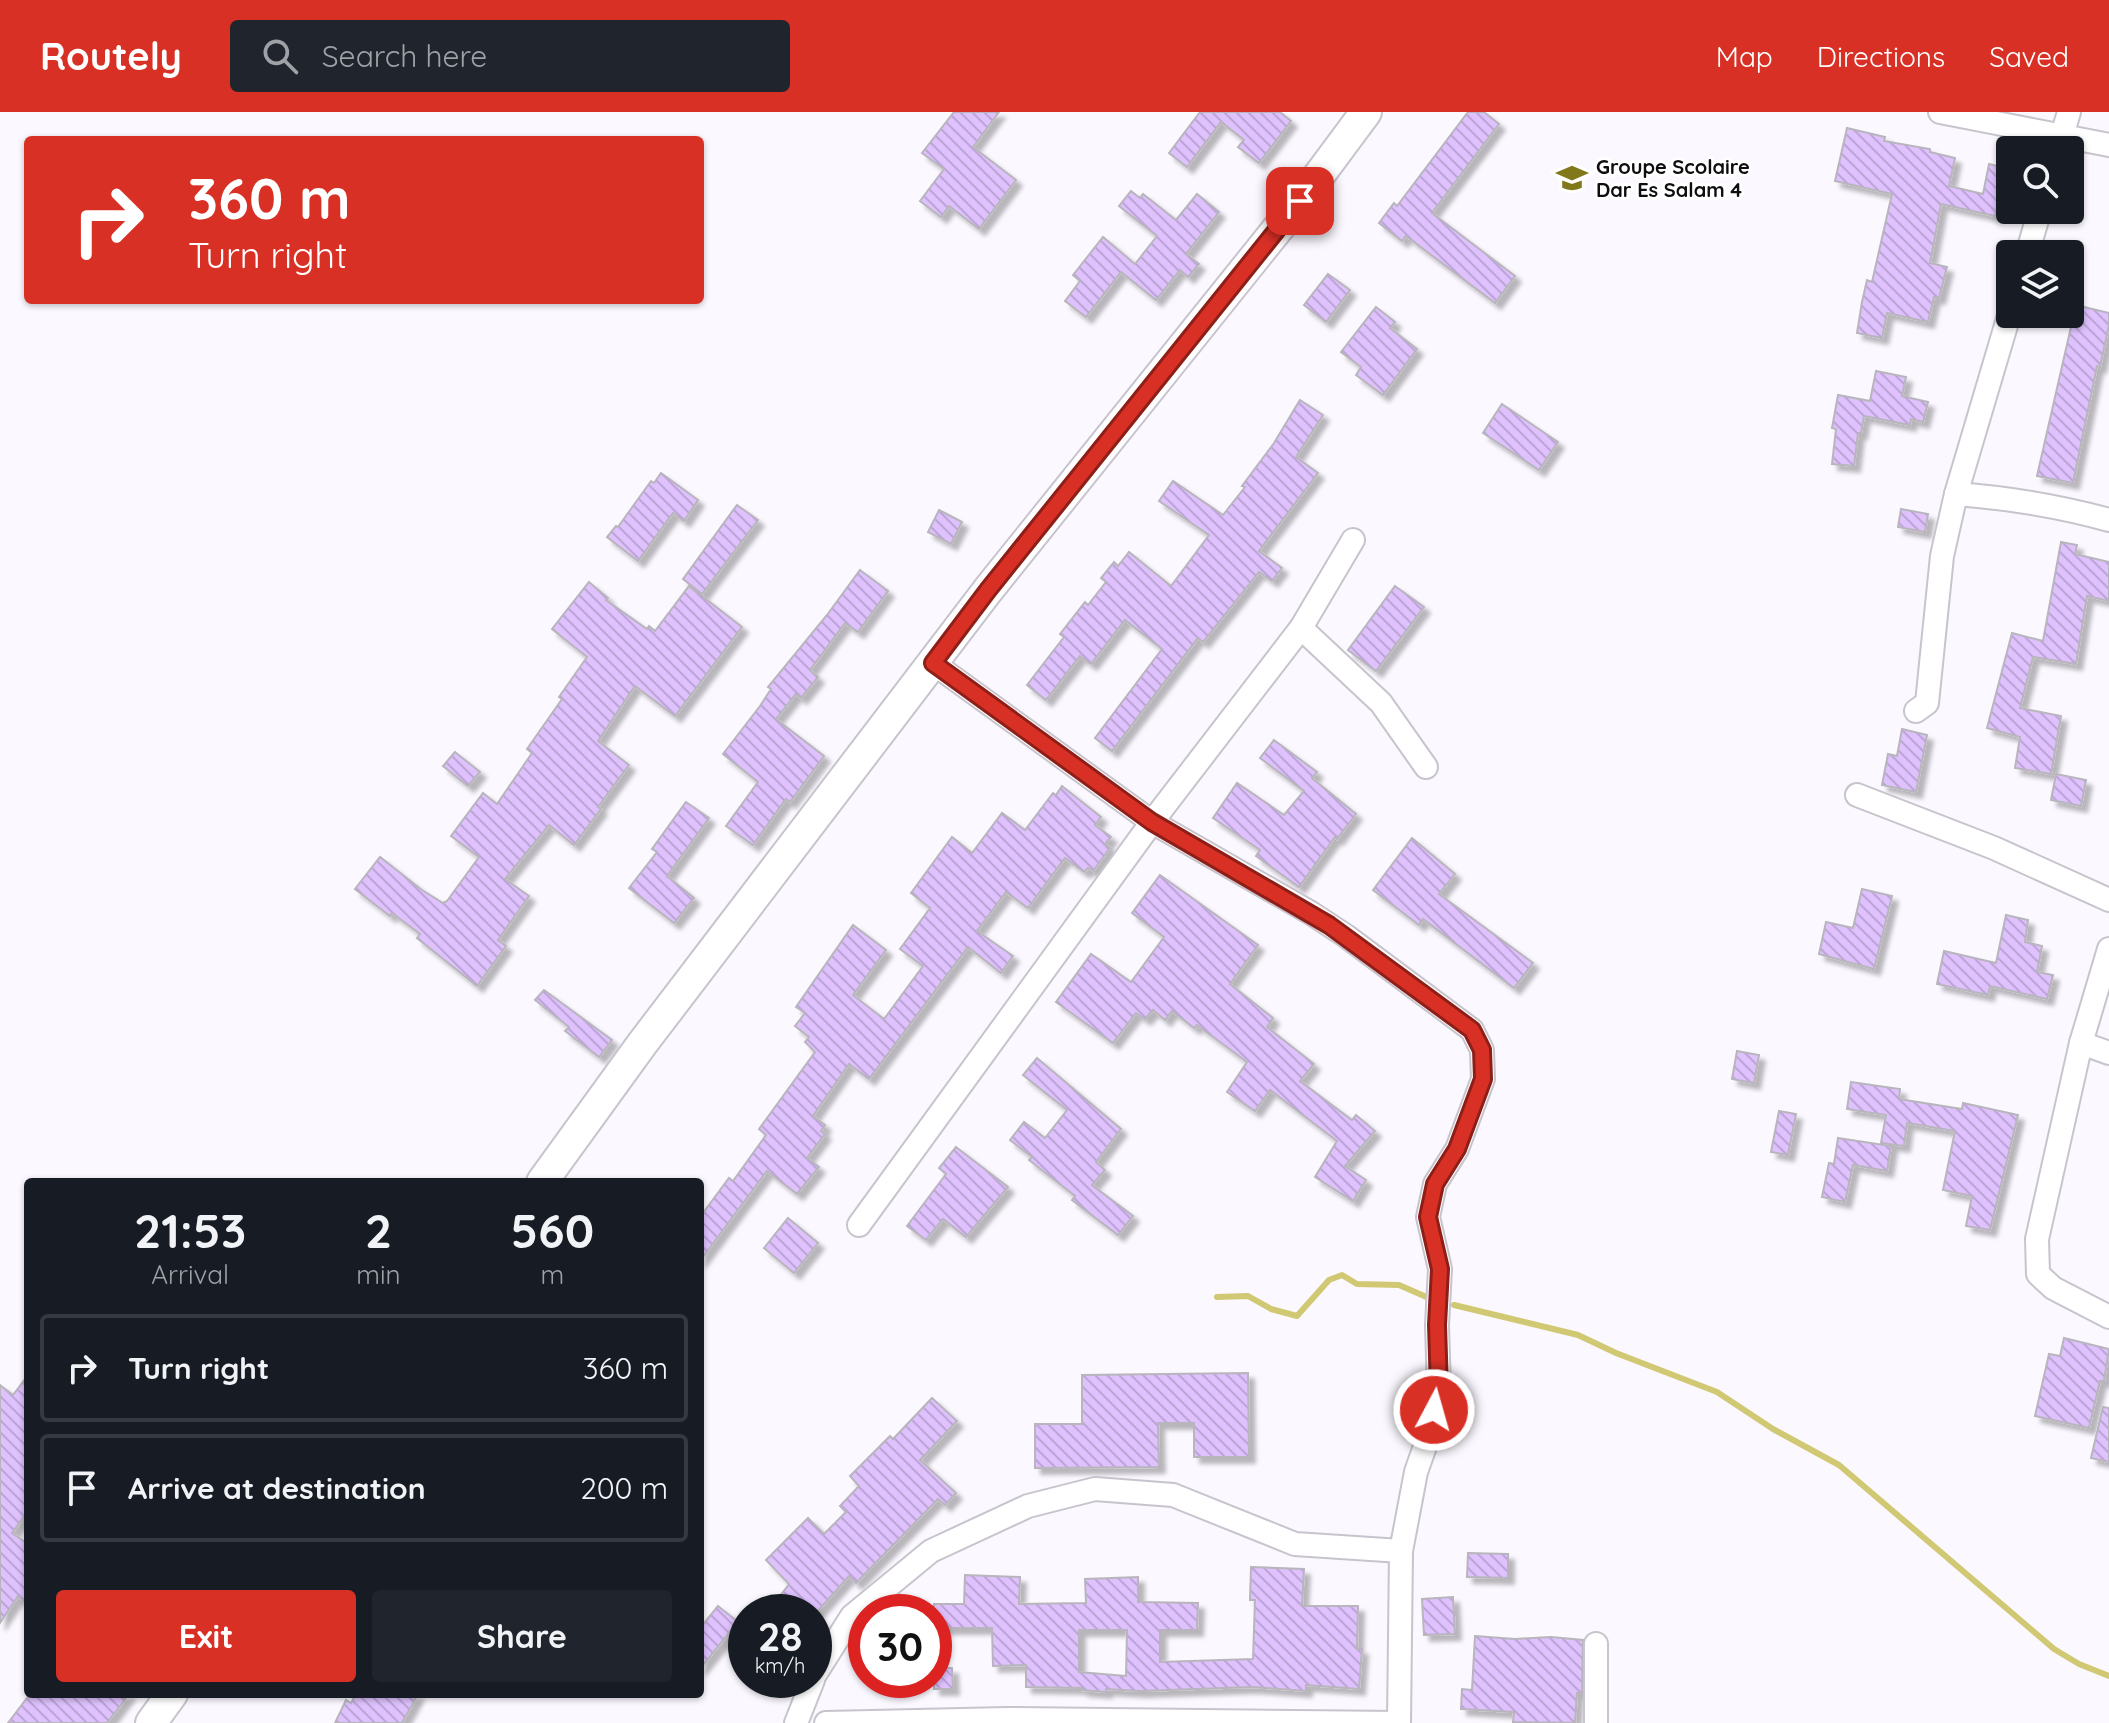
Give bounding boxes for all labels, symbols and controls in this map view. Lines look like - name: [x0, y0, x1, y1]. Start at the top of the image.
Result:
- search box: [230, 20, 790, 92]
- text: Routely: [40, 32, 182, 80]
- icon: search: [258, 34, 302, 78]
- text: Search here: [322, 37, 487, 75]
- text: Map: [1716, 39, 1773, 74]
- text: Directions: [1817, 39, 1945, 74]
- text: Saved: [1989, 39, 2069, 74]
- map controls: [1996, 136, 2084, 328]
- button: search: [1996, 136, 2084, 224]
- place label: Groupe Scolaire Dar Es Salam 4: [1596, 154, 1750, 202]
- school or university icon: Groupe Scolaire Dar Es Salam 4: [1555, 161, 1589, 195]
- text: 360 m: [188, 163, 351, 233]
- pin: [1266, 167, 1334, 235]
- icon: right: [56, 168, 160, 272]
- icon: arrive: [1278, 179, 1322, 223]
- text: Turn right: [188, 232, 347, 277]
- button: layers: [1996, 240, 2084, 328]
- text: 21:53: [134, 1200, 246, 1260]
- text: 2: [365, 1200, 392, 1260]
- text: 560: [510, 1200, 594, 1260]
- text: Arrival: [151, 1258, 229, 1291]
- text: min: [356, 1258, 401, 1291]
- text: m: [540, 1258, 564, 1291]
- icon: right: [60, 1346, 104, 1390]
- text: Turn right: [128, 1349, 269, 1387]
- text: 360 m: [583, 1349, 668, 1387]
- position arrow: [1392, 1368, 1476, 1452]
- icon: arrive: [60, 1466, 104, 1510]
- text: Arrive at destination: [128, 1469, 426, 1507]
- text: 200 m: [580, 1469, 668, 1507]
- button: Exit: [56, 1590, 356, 1682]
- button: Share: [372, 1590, 672, 1682]
- speed limit sign: 30: [848, 1594, 952, 1698]
- text: 28: [758, 1611, 802, 1661]
- text: km/h: [755, 1653, 805, 1678]

